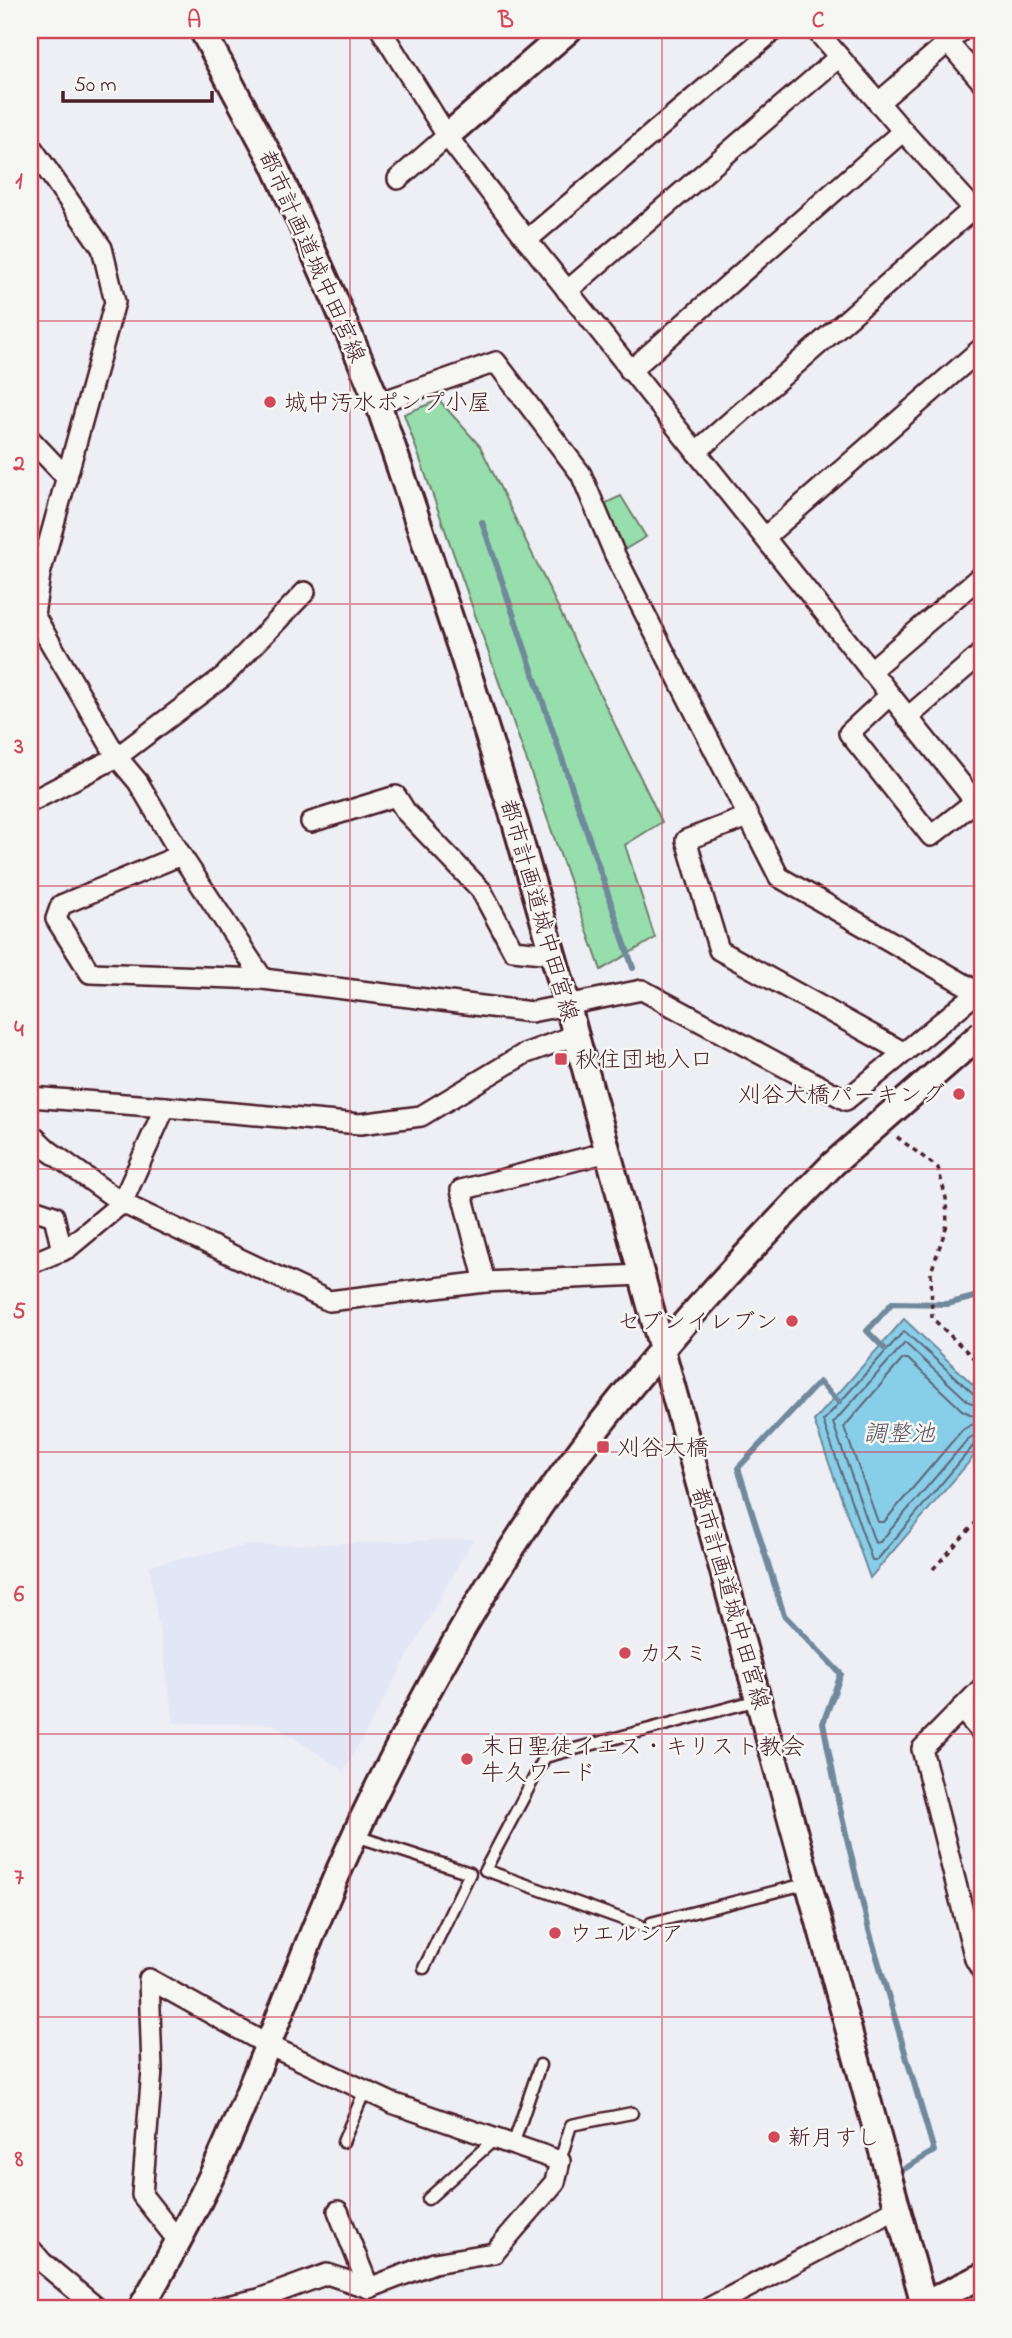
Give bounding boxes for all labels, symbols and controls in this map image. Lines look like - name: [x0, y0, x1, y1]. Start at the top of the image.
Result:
- text: A: [187, 5, 201, 38]
- text: B: [497, 5, 514, 38]
- text: C: [812, 5, 825, 38]
- scale bar: [63, 60, 212, 104]
- text: 50 m: [74, 71, 117, 101]
- street label: 都市計画道城中田宮線: [249, 145, 373, 369]
- text: 1: [15, 166, 23, 199]
- place label: 城中汚水ポンプ小屋: [284, 388, 491, 421]
- marker: 城中汚水ポンプ小屋: [262, 394, 278, 410]
- text: 2: [12, 448, 25, 481]
- text: 3: [13, 731, 24, 764]
- street label: 都市計画道城中田宮線: [490, 796, 585, 1026]
- text: 4: [14, 1014, 24, 1047]
- place label: 秋住団地入口: [575, 1045, 713, 1078]
- marker: 秋住団地入口: [553, 1051, 569, 1067]
- place label: 刈谷大橋パーキング: [738, 1080, 945, 1113]
- marker: 刈谷大橋パーキング: [951, 1086, 967, 1102]
- text: 5: [12, 1296, 26, 1329]
- place label: セブンイレブン: [617, 1307, 778, 1340]
- marker: セブンイレブン: [784, 1313, 800, 1329]
- water label: 調整池: [863, 1418, 936, 1453]
- place label: 刈谷大橋: [617, 1433, 709, 1466]
- marker: 刈谷大橋: [595, 1439, 611, 1455]
- street label: 都市計画道城中田宮線: [681, 1484, 776, 1714]
- text: 6: [14, 1579, 25, 1612]
- place label: カスミ: [639, 1639, 708, 1672]
- marker: カスミ: [617, 1645, 633, 1661]
- place label: 末日聖徒イエス・キリスト教会 牛久ワード: [481, 1732, 805, 1791]
- marker: 末日聖徒イエス・キリスト教会 牛久ワード: [459, 1751, 475, 1767]
- text: 7: [14, 1862, 24, 1895]
- place label: ウエルシア: [569, 1919, 684, 1952]
- marker: ウエルシア: [547, 1925, 563, 1941]
- place label: 新月すし: [788, 2123, 880, 2156]
- marker: 新月すし: [766, 2129, 782, 2145]
- text: 8: [14, 2144, 24, 2177]

